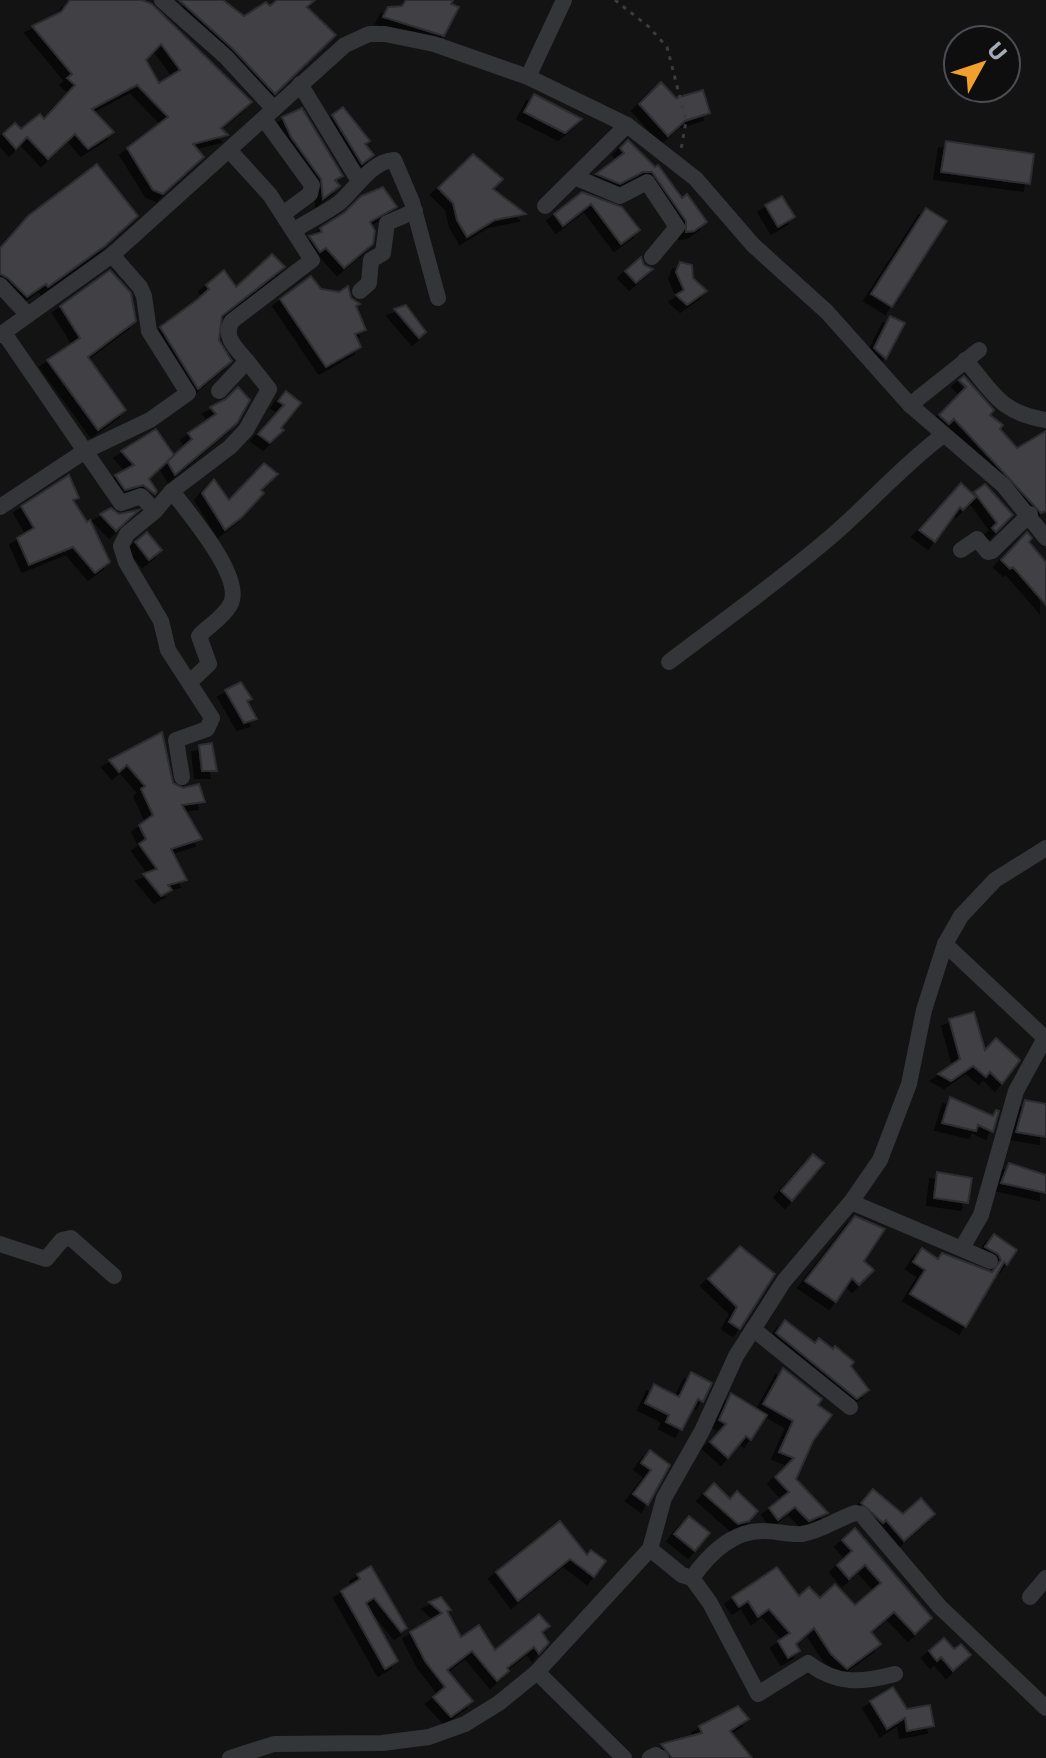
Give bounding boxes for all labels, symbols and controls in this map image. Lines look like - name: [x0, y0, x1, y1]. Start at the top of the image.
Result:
- north arrow: [942, 24, 1022, 104]
- text: U: [982, 36, 1013, 66]

